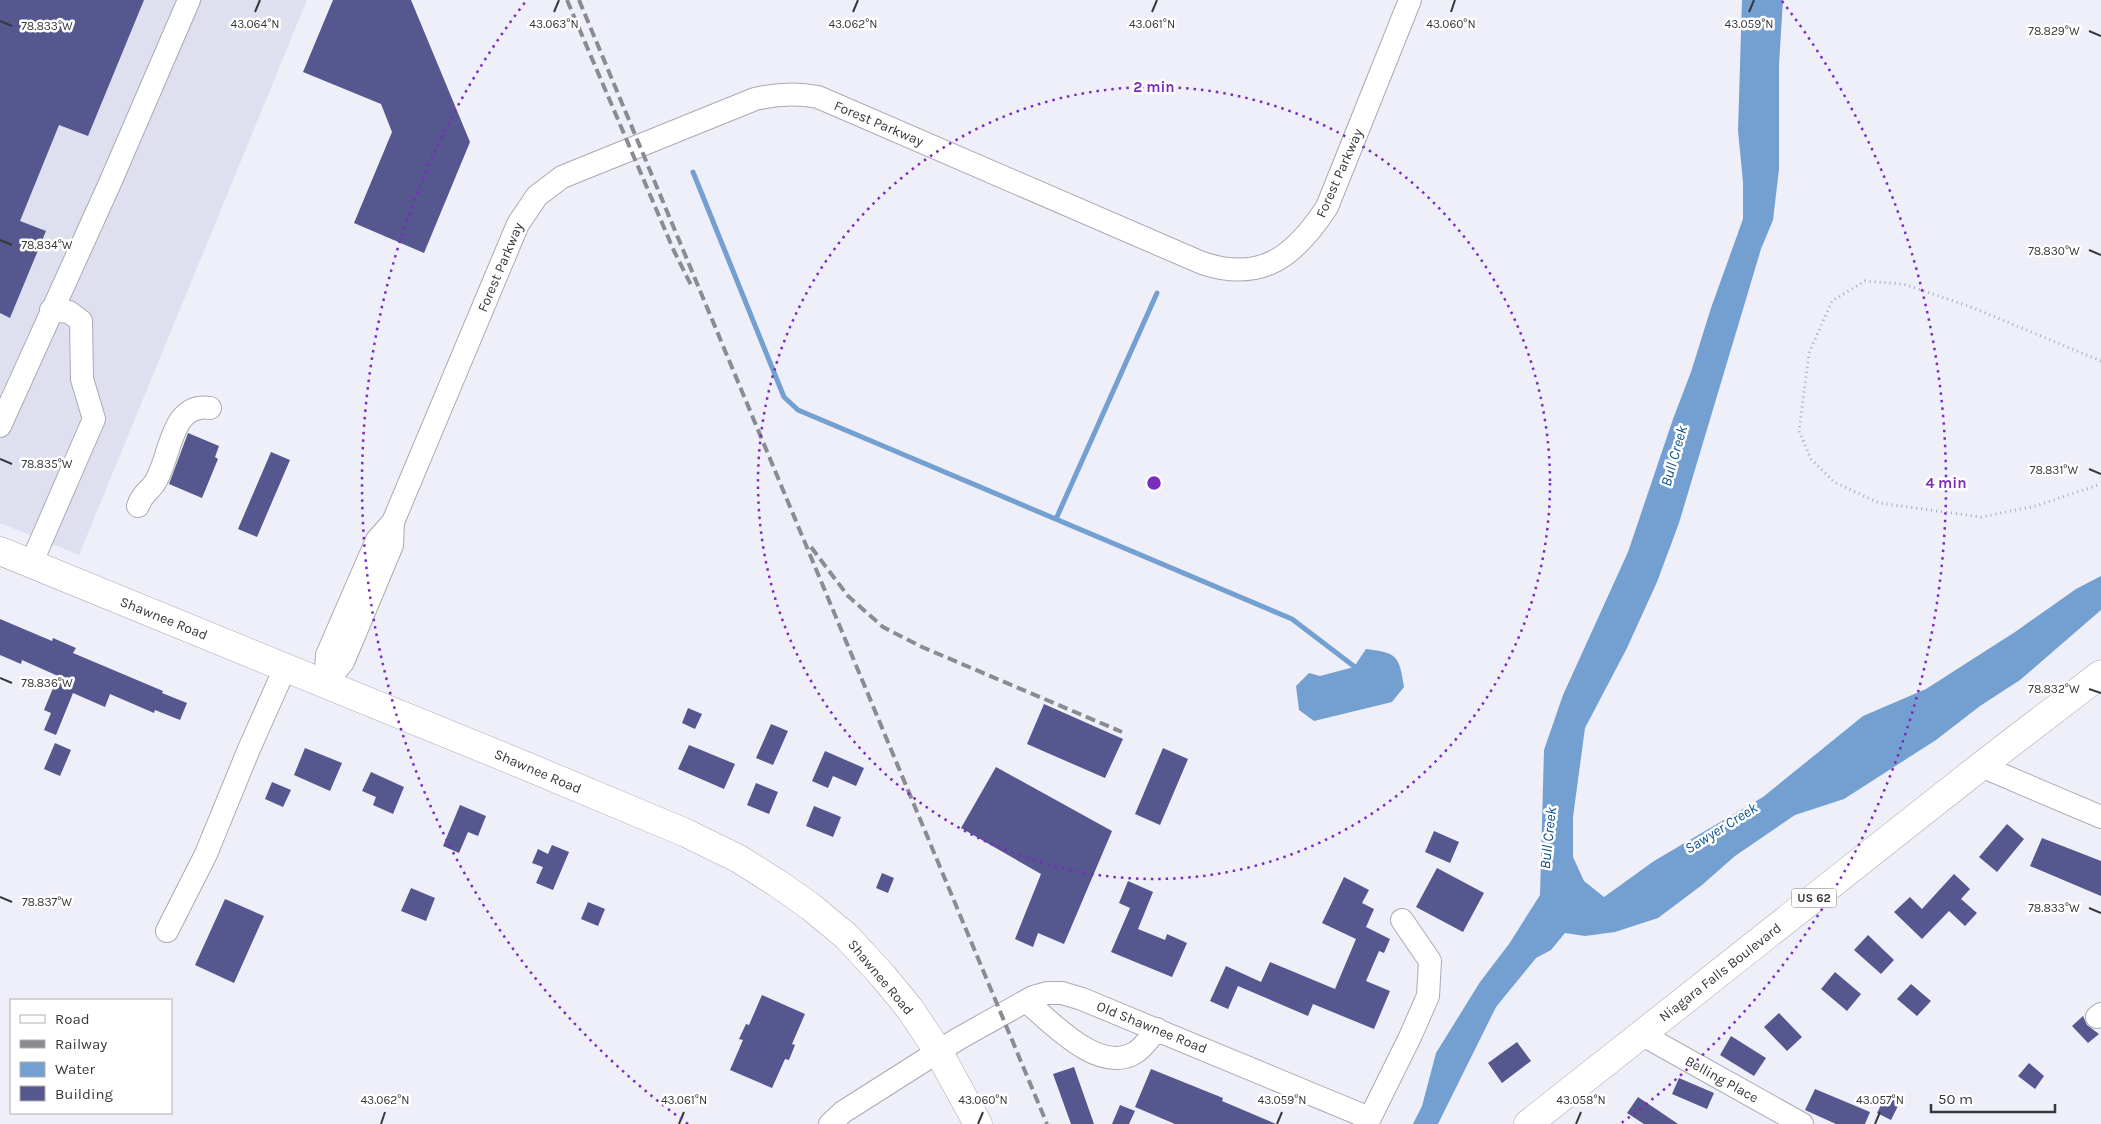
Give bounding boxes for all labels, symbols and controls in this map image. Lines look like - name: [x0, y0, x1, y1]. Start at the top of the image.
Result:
- text: 43.064°N: [231, 17, 279, 31]
- text: 43.063°N: [529, 17, 579, 31]
- text: 43.062°N: [828, 17, 878, 31]
- text: 43.061°N: [1129, 17, 1175, 31]
- text: 43.060°N: [1426, 17, 1476, 31]
- text: 43.059°N: [1724, 17, 1774, 31]
- text: 78.833°W: [21, 19, 73, 33]
- text: 78.829°W: [2028, 24, 2080, 38]
- text: 2 min: [1133, 78, 1175, 96]
- street label: Forest Parkway: [831, 97, 927, 150]
- street label: Forest Parkway: [1312, 126, 1367, 220]
- street label: Forest Parkway: [474, 219, 527, 315]
- text: 78.834°W: [21, 238, 73, 252]
- text: 78.830°W: [2028, 244, 2080, 258]
- water label: Bull Creek: [1657, 423, 1691, 488]
- text: 78.835°W: [21, 457, 73, 471]
- text: 78.831°W: [2030, 463, 2078, 477]
- centre of rings: [1145, 474, 1163, 492]
- text: 4 min: [1925, 474, 1967, 492]
- street label: Shawnee Road: [117, 593, 210, 644]
- text: 78.836°W: [21, 676, 73, 690]
- text: 78.832°W: [2028, 682, 2080, 696]
- street label: Shawnee Road: [492, 745, 584, 797]
- water label: Sawyer Creek: [1681, 798, 1761, 857]
- water label: Bull Creek: [1536, 806, 1560, 870]
- road number: US 62: [1792, 888, 1836, 908]
- text: 78.837°W: [22, 895, 72, 909]
- text: 78.833°W: [2028, 901, 2080, 915]
- street label: Niagara Falls Boulevard: [1656, 919, 1785, 1025]
- street label: Shawnee Road: [844, 936, 917, 1018]
- street label: Old Shawnee Road: [1094, 998, 1210, 1057]
- legend: [10, 999, 172, 1114]
- text: Road: [55, 1010, 90, 1028]
- text: Railway: [55, 1035, 107, 1053]
- street label: Belling Place: [1682, 1052, 1761, 1107]
- text: Water: [55, 1060, 96, 1078]
- scale bar: [1931, 1082, 2055, 1114]
- text: Building: [55, 1085, 113, 1103]
- text: 50 m: [1938, 1090, 1973, 1108]
- text: 43.062°N: [360, 1093, 410, 1107]
- text: 43.061°N: [661, 1093, 707, 1107]
- text: 43.060°N: [958, 1093, 1008, 1107]
- text: 43.059°N: [1257, 1093, 1307, 1107]
- text: 43.058°N: [1556, 1093, 1606, 1107]
- text: 43.057°N: [1856, 1093, 1904, 1107]

